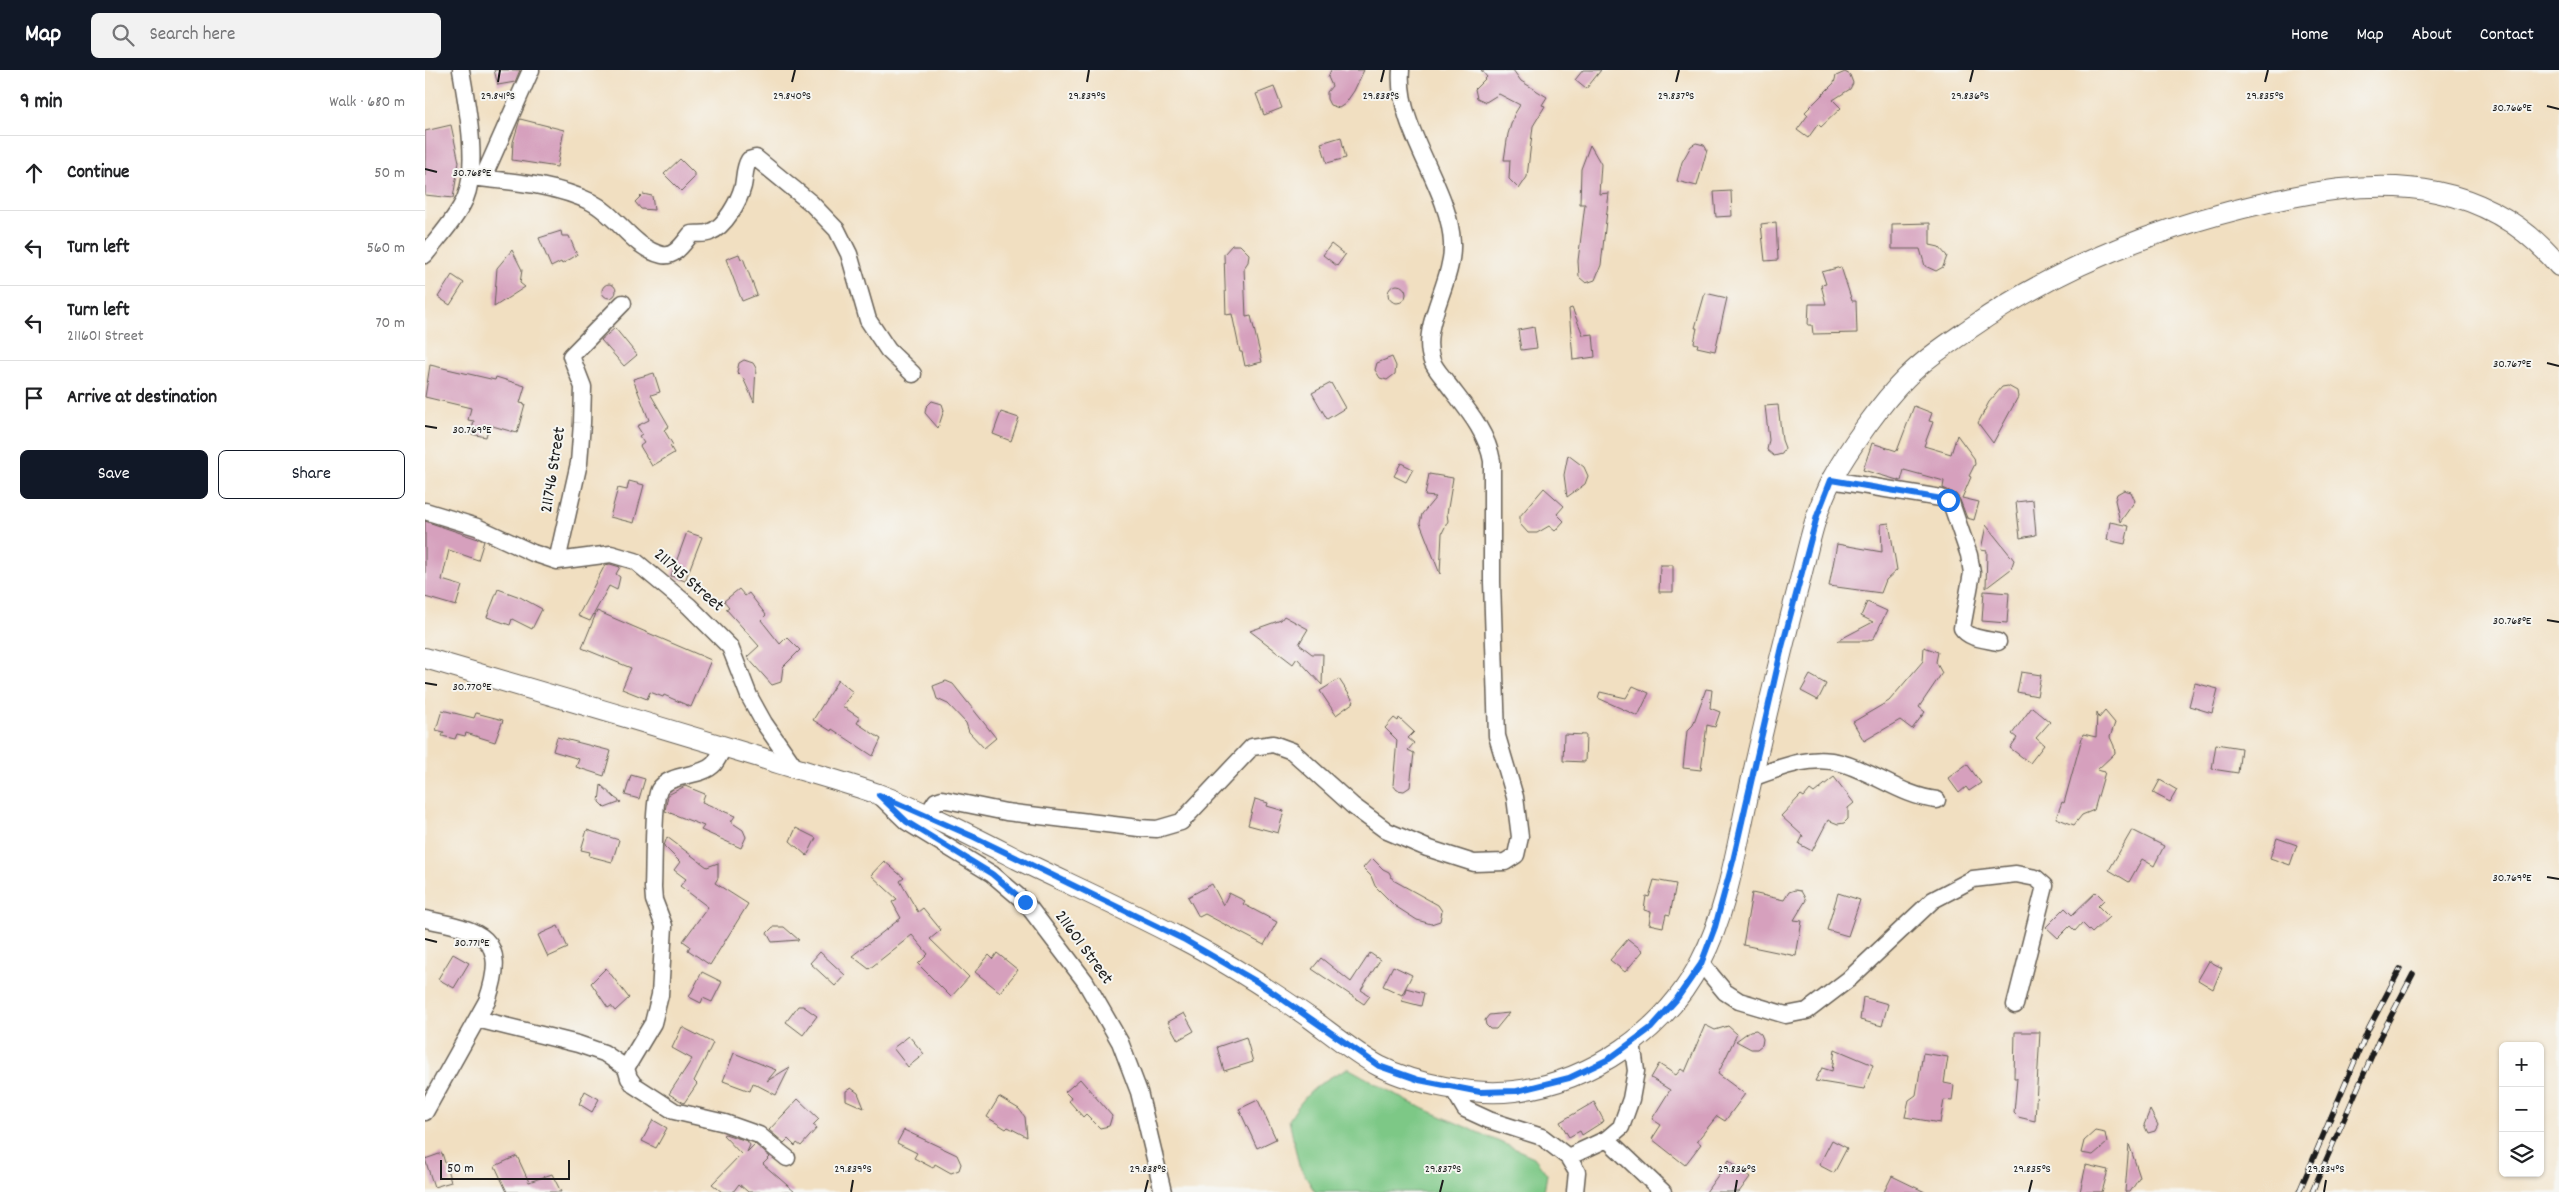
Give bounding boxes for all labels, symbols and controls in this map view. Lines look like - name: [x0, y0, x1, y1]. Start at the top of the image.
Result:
- search box: [91, 13, 441, 58]
- text: Map: [25, 18, 61, 52]
- icon: search: [109, 21, 137, 49]
- text: Search here: [149, 22, 235, 49]
- text: Home: [2291, 23, 2328, 48]
- text: Map: [2356, 23, 2384, 48]
- text: About: [2412, 23, 2452, 48]
- text: Contact: [2480, 23, 2534, 48]
- text: 9 min: [20, 88, 62, 118]
- text: 29.841°S: [481, 88, 515, 105]
- text: 29.840°S: [773, 88, 811, 105]
- text: 29.839°S: [1068, 88, 1106, 105]
- text: 29.838°S: [1363, 88, 1399, 105]
- text: 29.837°S: [1658, 88, 1694, 105]
- text: 29.836°S: [1951, 88, 1989, 105]
- text: 29.835°S: [2246, 88, 2284, 105]
- text: Walk · 680 m: [329, 91, 405, 114]
- text: 30.766°E: [2492, 100, 2532, 117]
- icon: ahead: [20, 159, 48, 187]
- text: Continue: [67, 160, 129, 187]
- text: 50 m: [374, 162, 405, 185]
- text: 30.768°E: [453, 165, 492, 182]
- icon: left: [20, 234, 48, 262]
- text: Turn left: [67, 235, 130, 262]
- text: 560 m: [366, 237, 405, 260]
- text: Turn left: [67, 298, 130, 325]
- icon: left: [20, 309, 48, 337]
- text: 70 m: [375, 312, 405, 335]
- text: 211601 Street: [67, 325, 144, 348]
- text: 30.767°E: [2493, 356, 2532, 373]
- icon: arrive: [20, 384, 48, 412]
- text: Arrive at destination: [67, 385, 217, 412]
- text: 30.769°E: [452, 422, 492, 439]
- street label: 211746 Street: [535, 425, 573, 515]
- button: Save: [20, 450, 208, 499]
- button: Share: [218, 450, 405, 499]
- route start: [1937, 489, 1960, 512]
- street label: 211745 Street: [647, 543, 729, 619]
- text: 30.768°E: [2493, 613, 2532, 630]
- text: 30.770°E: [453, 679, 492, 696]
- text: 30.769°E: [2492, 870, 2532, 887]
- route end: [1014, 891, 1037, 914]
- street label: 211601 Street: [1048, 906, 1119, 990]
- text: 30.771°E: [455, 935, 490, 952]
- map controls: [2499, 1042, 2544, 1177]
- button: +: [2499, 1042, 2544, 1087]
- button: −: [2499, 1087, 2544, 1132]
- button: layers: [2499, 1132, 2544, 1177]
- scale bar: [440, 1157, 570, 1180]
- text: 50 m: [447, 1159, 474, 1179]
- text: 29.839°S: [834, 1161, 872, 1178]
- text: 29.838°S: [1130, 1161, 1166, 1178]
- text: 29.837°S: [1425, 1161, 1461, 1178]
- text: 29.836°S: [1718, 1161, 1756, 1178]
- text: 29.835°S: [2013, 1161, 2051, 1178]
- text: 29.834°S: [2308, 1161, 2345, 1178]

